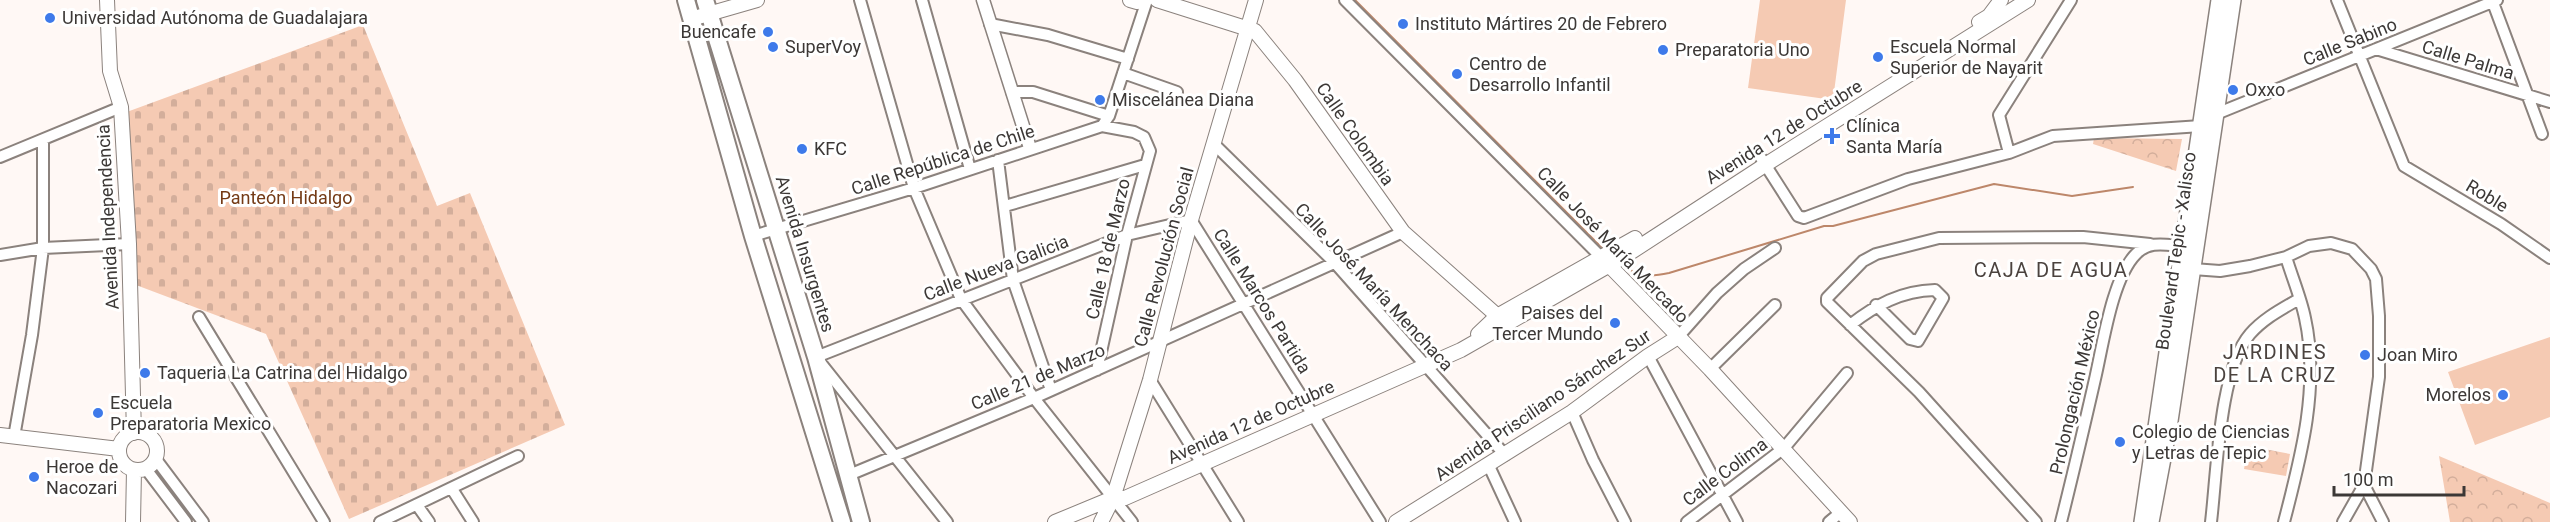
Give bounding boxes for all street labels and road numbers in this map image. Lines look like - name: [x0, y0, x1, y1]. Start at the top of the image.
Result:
- street label: Calle Sabino: [2300, 13, 2400, 70]
- street label: Calle Palma: [2420, 36, 2517, 83]
- street label: Avenida 12 de Octubre: [1702, 75, 1866, 188]
- street label: Calle Colombia: [1312, 78, 1399, 189]
- street label: Calle República de Chile: [849, 120, 1037, 199]
- street label: Avenida Independencia: [92, 124, 123, 310]
- street label: Boulevard Tepic - Xalisco: [2151, 151, 2200, 351]
- street label: Calle José María Mercado: [1533, 162, 1693, 327]
- street label: Calle Revolución Social: [1129, 165, 1198, 349]
- street label: Avenida Insurgentes: [772, 173, 839, 335]
- street label: Roble: [2462, 175, 2512, 216]
- street label: Calle 18 de Marzo: [1081, 176, 1134, 321]
- street label: Calle José María Menchaca: [1291, 198, 1458, 375]
- street label: Calle Marcos Partida: [1209, 224, 1316, 377]
- street label: Calle Nueva Galicia: [920, 230, 1071, 305]
- street label: Prolongación México: [2045, 307, 2104, 476]
- street label: Avenida Prisciliano Sánchez Sur: [1431, 324, 1655, 485]
- street label: Calle 21 de Marzo: [968, 339, 1108, 414]
- street label: Avenida 12 de Octubre: [1164, 375, 1337, 468]
- street label: Calle Colima: [1678, 433, 1771, 510]

